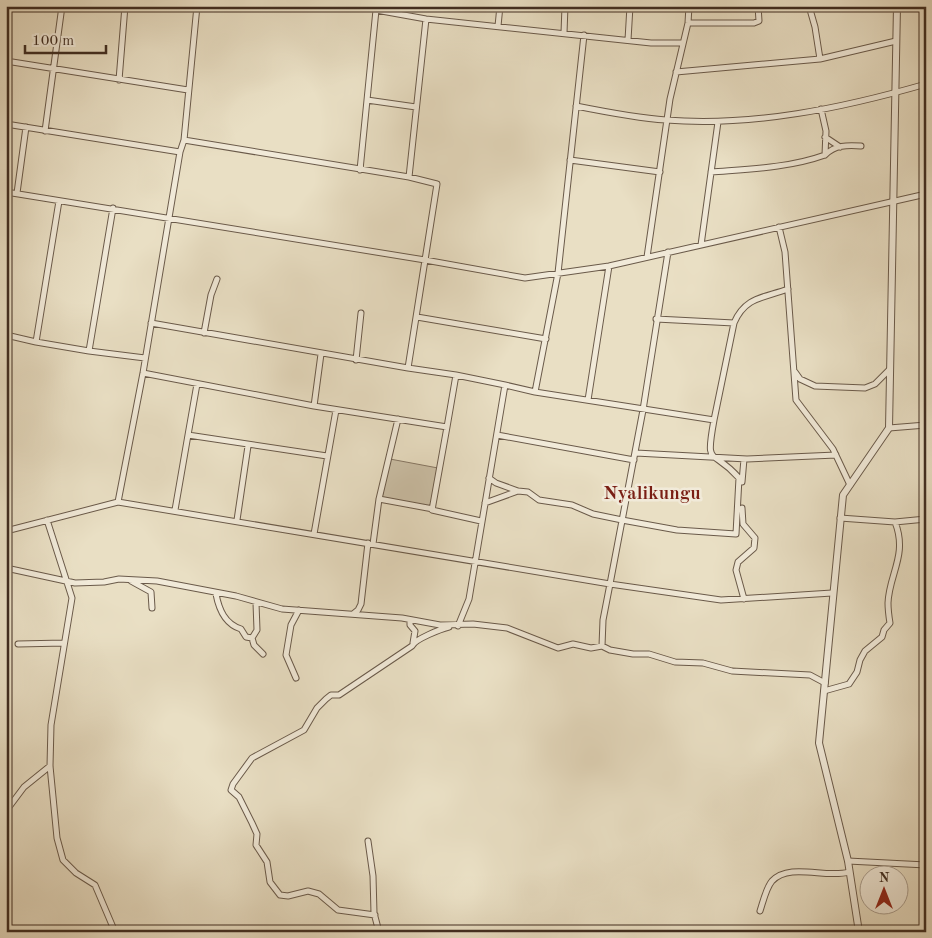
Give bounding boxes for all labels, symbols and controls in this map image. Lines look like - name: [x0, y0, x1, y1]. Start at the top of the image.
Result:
- scale bar: [25, 22, 106, 54]
- text: 100 m: [32, 34, 74, 49]
- district label: Nyalikungu: [603, 485, 701, 504]
- north arrow: [860, 866, 910, 916]
- text: N: [879, 871, 890, 885]

